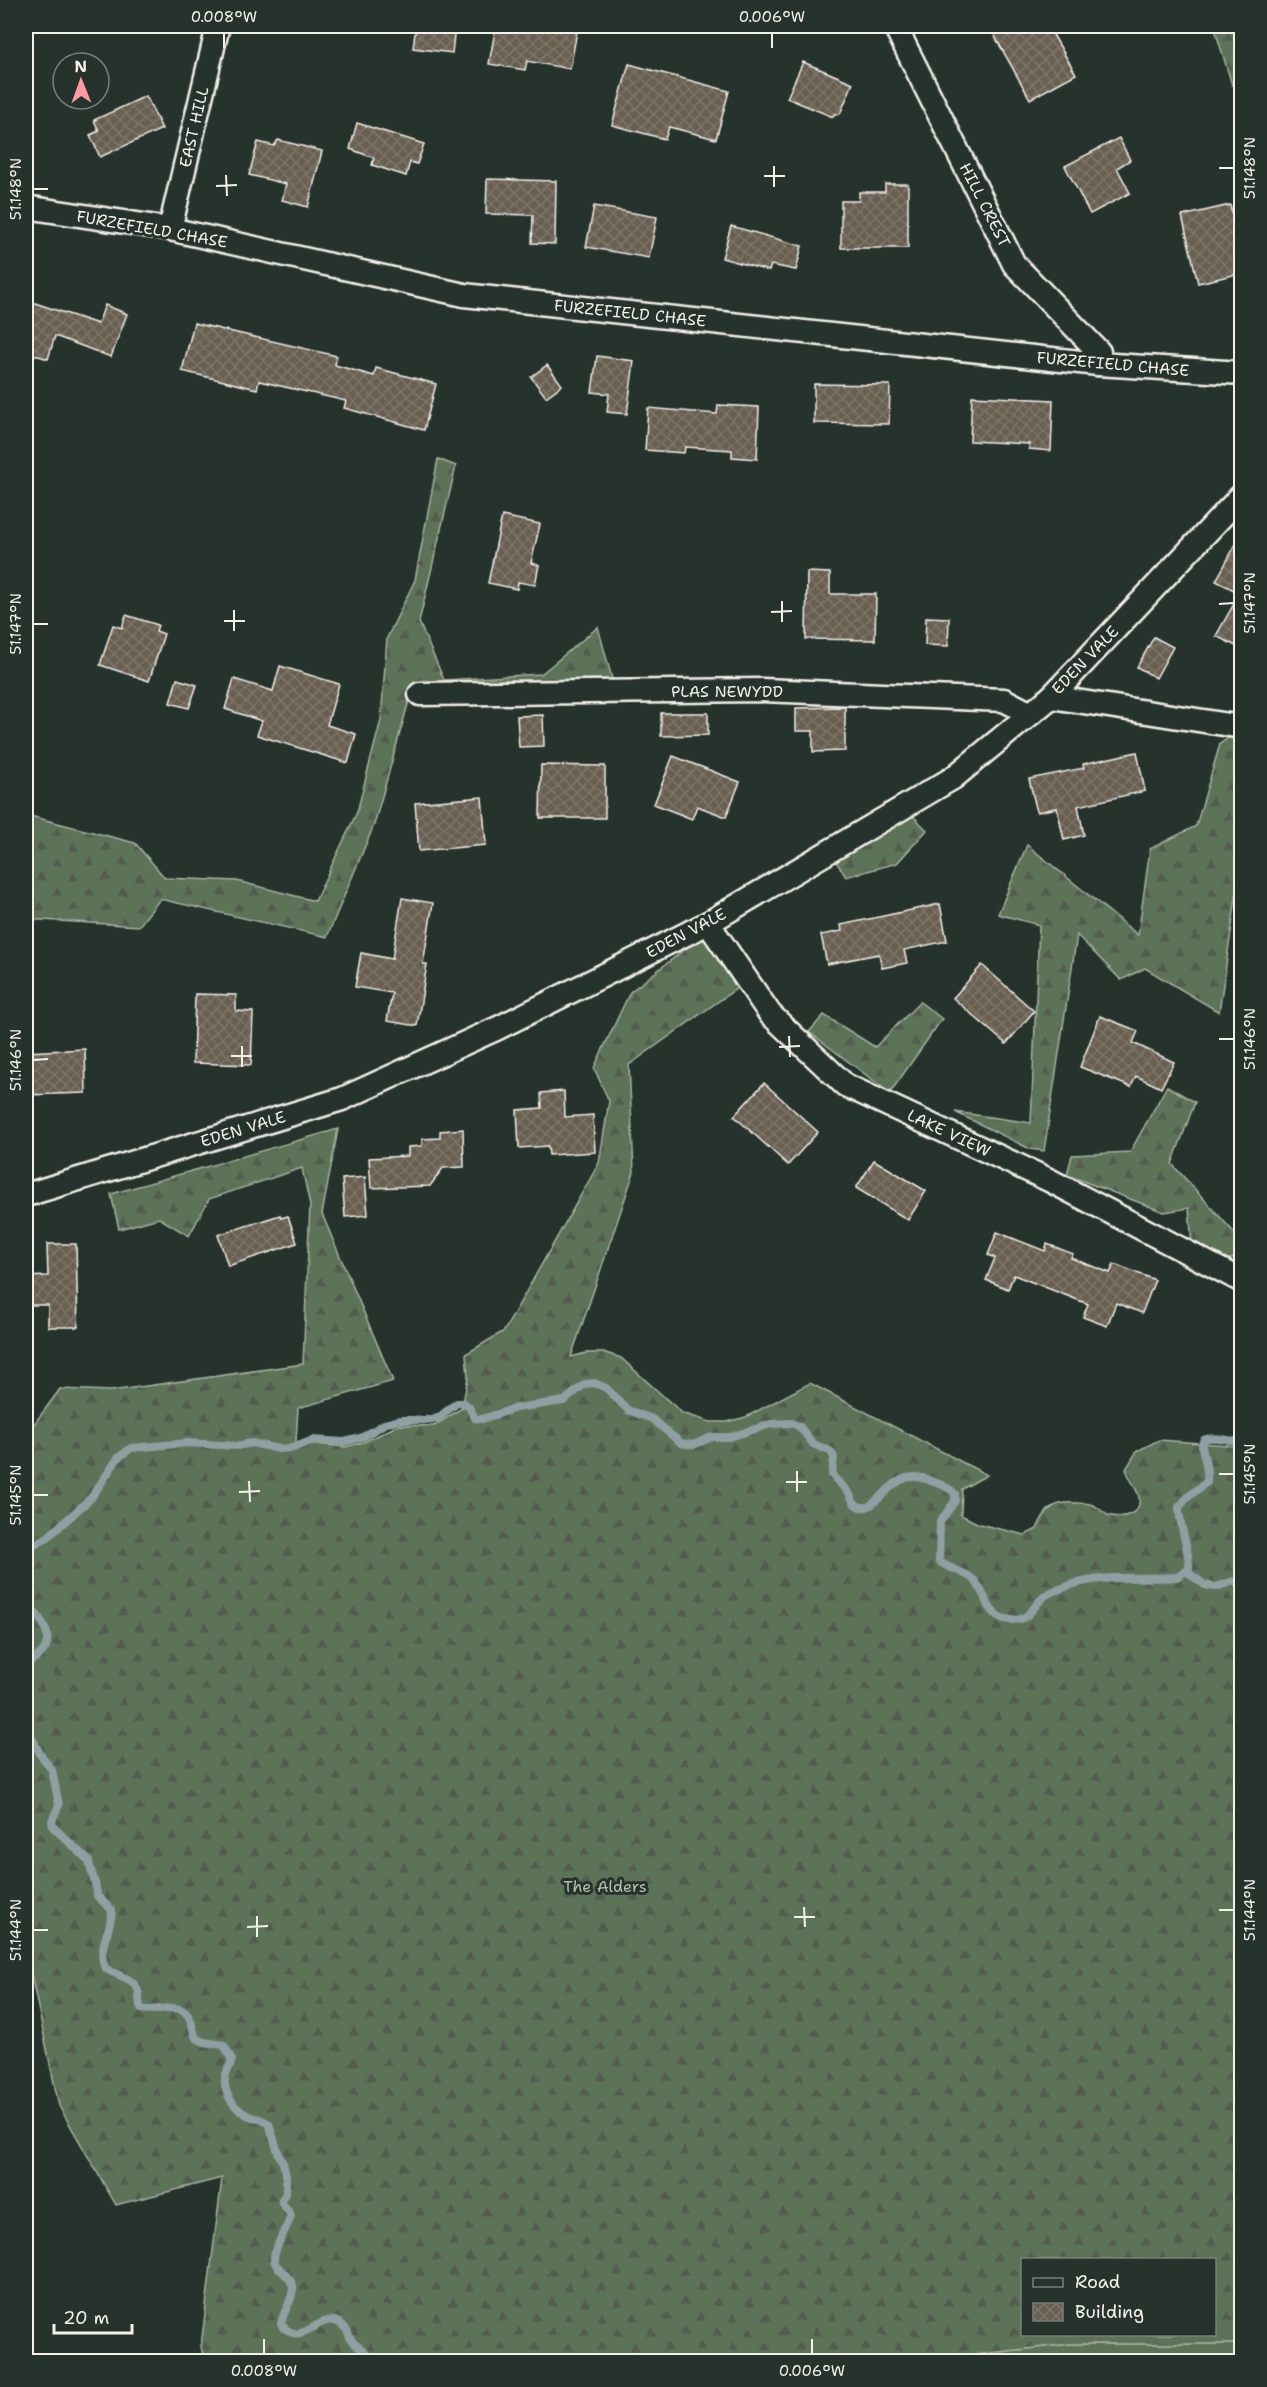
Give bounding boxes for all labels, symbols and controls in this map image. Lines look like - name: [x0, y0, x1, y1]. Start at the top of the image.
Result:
- text: 0.008°W: [191, 7, 257, 27]
- text: 0.006°W: [739, 7, 805, 27]
- north arrow: [51, 51, 111, 111]
- text: N: [74, 56, 87, 77]
- street label: EAST HILL: [175, 84, 214, 170]
- text: 51.148°N: [1240, 137, 1260, 199]
- text: 51.148°N: [6, 158, 26, 220]
- street label: HILL CREST: [955, 159, 1015, 251]
- street label: FURZEFIELD CHASE: [75, 205, 229, 253]
- street label: FURZEFIELD CHASE: [553, 295, 707, 331]
- street label: FURZEFIELD CHASE: [1036, 347, 1190, 381]
- text: 51.147°N: [1240, 572, 1260, 634]
- text: 51.147°N: [6, 593, 26, 655]
- street label: EDEN VALE: [1047, 621, 1123, 699]
- street label: PLAS NEWYDD: [671, 681, 783, 702]
- street label: EDEN VALE: [642, 903, 730, 963]
- text: 51.146°N: [1240, 1008, 1260, 1070]
- text: 51.146°N: [6, 1029, 26, 1091]
- street label: LAKE VIEW: [904, 1104, 994, 1162]
- street label: EDEN VALE: [198, 1106, 288, 1152]
- text: 51.145°N: [1240, 1444, 1260, 1504]
- text: 51.145°N: [6, 1465, 26, 1525]
- park label: The Alders: [563, 1876, 647, 1897]
- text: 51.144°N: [1240, 1879, 1260, 1941]
- text: 51.144°N: [6, 1899, 26, 1961]
- legend: [1021, 2258, 1216, 2336]
- text: Road: [1075, 2270, 1120, 2294]
- scale bar: [54, 2297, 132, 2335]
- text: Building: [1075, 2300, 1144, 2324]
- text: 20 m: [63, 2306, 109, 2330]
- text: 0.008°W: [231, 2361, 297, 2381]
- text: 0.006°W: [779, 2361, 845, 2381]

